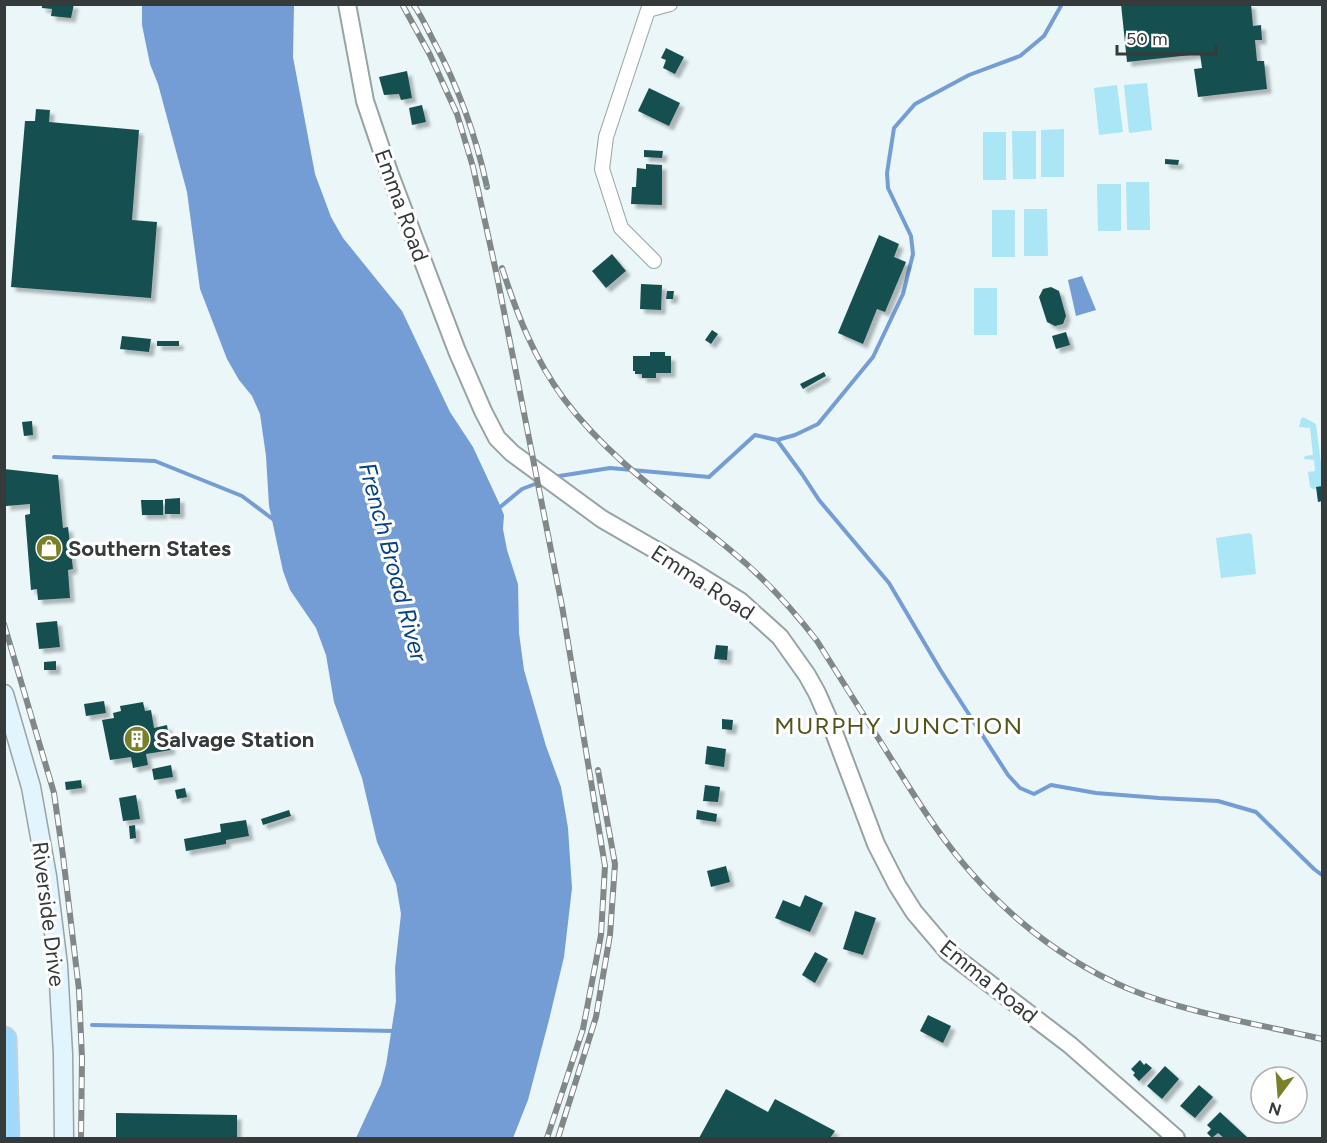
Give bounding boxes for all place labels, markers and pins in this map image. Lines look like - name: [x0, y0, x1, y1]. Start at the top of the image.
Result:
- shop icon: Southern States: [34, 533, 64, 563]
- place label: Southern States: [68, 535, 231, 562]
- building icon: Salvage Station: [122, 724, 152, 754]
- place label: Salvage Station: [156, 726, 314, 753]

